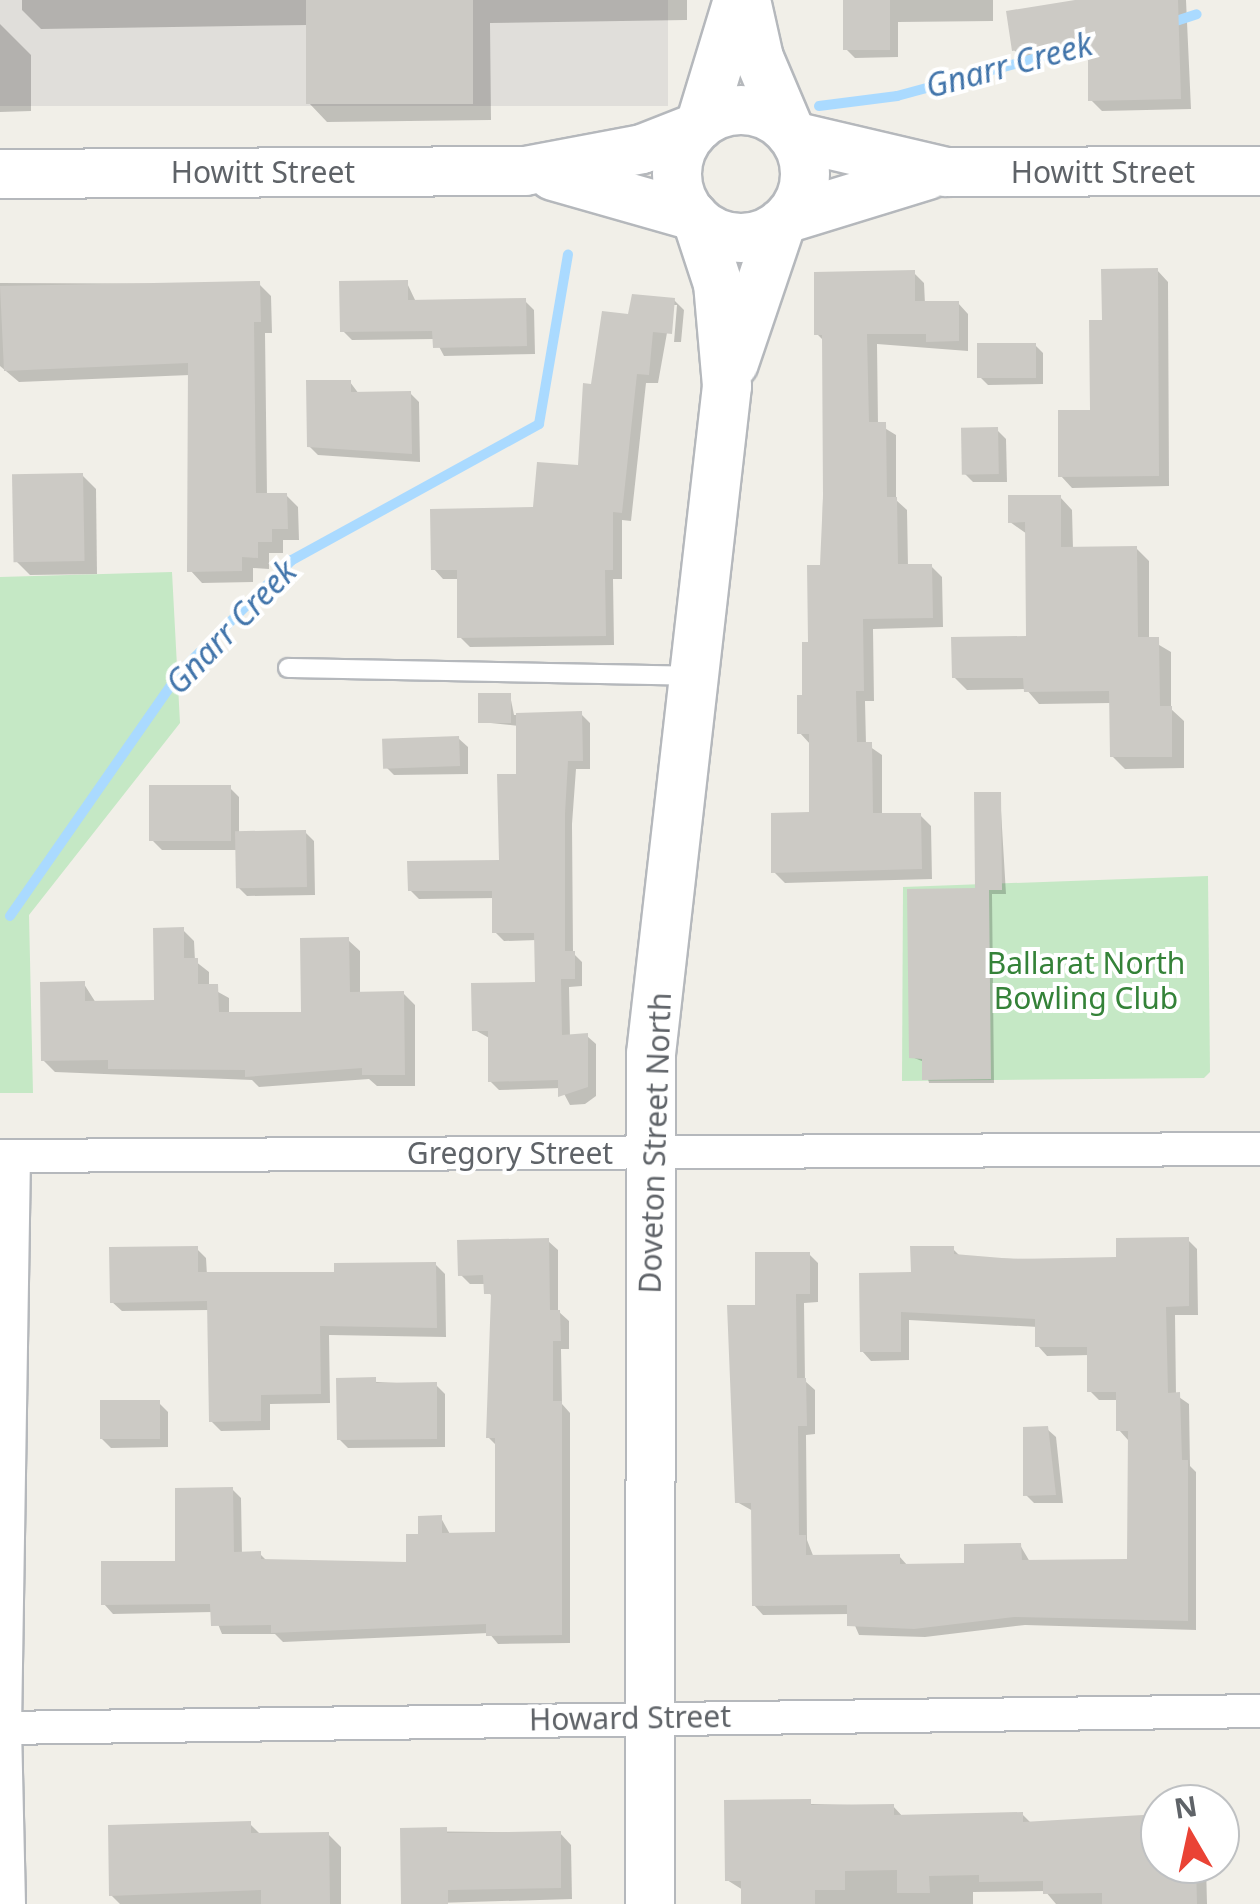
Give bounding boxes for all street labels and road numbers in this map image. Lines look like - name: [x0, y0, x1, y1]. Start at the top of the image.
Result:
- street label: Howitt Street: [171, 154, 355, 190]
- street label: Howitt Street: [1011, 154, 1195, 190]
- street label: Doveton Street North: [632, 992, 678, 1294]
- street label: Gregory Street: [407, 1135, 613, 1171]
- street label: Howard Street: [529, 1698, 731, 1738]

